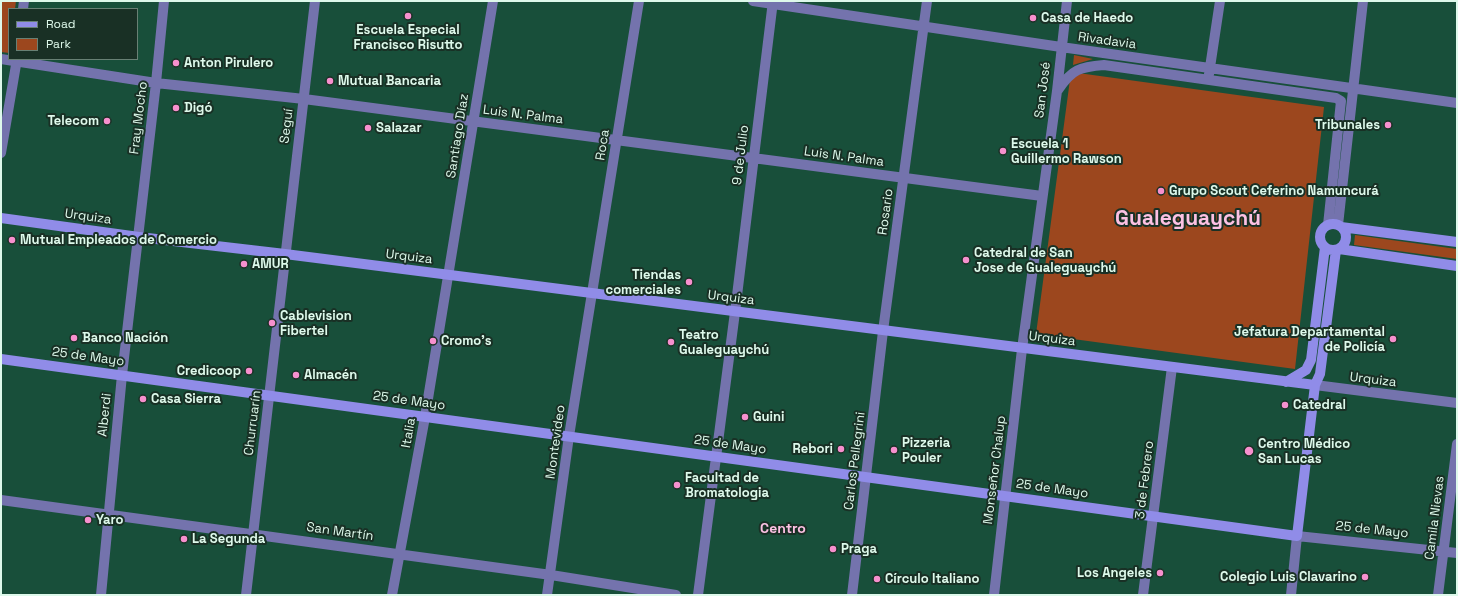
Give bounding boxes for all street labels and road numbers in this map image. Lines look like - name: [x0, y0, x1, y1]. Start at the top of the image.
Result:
- street label: Rivadavia: [1077, 29, 1137, 53]
- street label: San José: [1032, 61, 1054, 119]
- street label: Fray Mocho: [127, 81, 151, 155]
- street label: Santiago Díaz: [444, 93, 472, 179]
- street label: Luis N. Palma: [482, 102, 564, 128]
- street label: Seguí: [277, 108, 297, 144]
- street label: 9 de Julio: [730, 124, 752, 186]
- street label: Roca: [593, 128, 613, 162]
- street label: Luis N. Palma: [803, 144, 885, 170]
- street label: Rosario: [875, 188, 897, 236]
- street label: Urquiza: [64, 206, 112, 228]
- street label: Urquiza: [385, 246, 433, 268]
- street label: Urquiza: [707, 287, 755, 309]
- street label: Urquiza: [1028, 328, 1076, 350]
- street label: 25 de Mayo: [51, 344, 125, 370]
- street label: Urquiza: [1349, 369, 1397, 391]
- street label: 25 de Mayo: [372, 388, 446, 414]
- street label: Churruarín: [241, 390, 265, 456]
- street label: Alberdi: [95, 392, 115, 438]
- street label: Montevideo: [543, 404, 569, 480]
- street label: Carlos Pellegrini: [841, 411, 869, 511]
- street label: Monseñor Chalup: [981, 415, 1009, 525]
- street label: Italia: [399, 417, 419, 449]
- street label: 25 de Mayo: [693, 432, 767, 458]
- street label: 3 de Febrero: [1132, 440, 1158, 520]
- street label: Camila Nievas: [1422, 475, 1448, 561]
- street label: 25 de Mayo: [1015, 476, 1089, 502]
- street label: 25 de Mayo: [1335, 518, 1409, 542]
- street label: San Martín: [305, 520, 375, 544]

